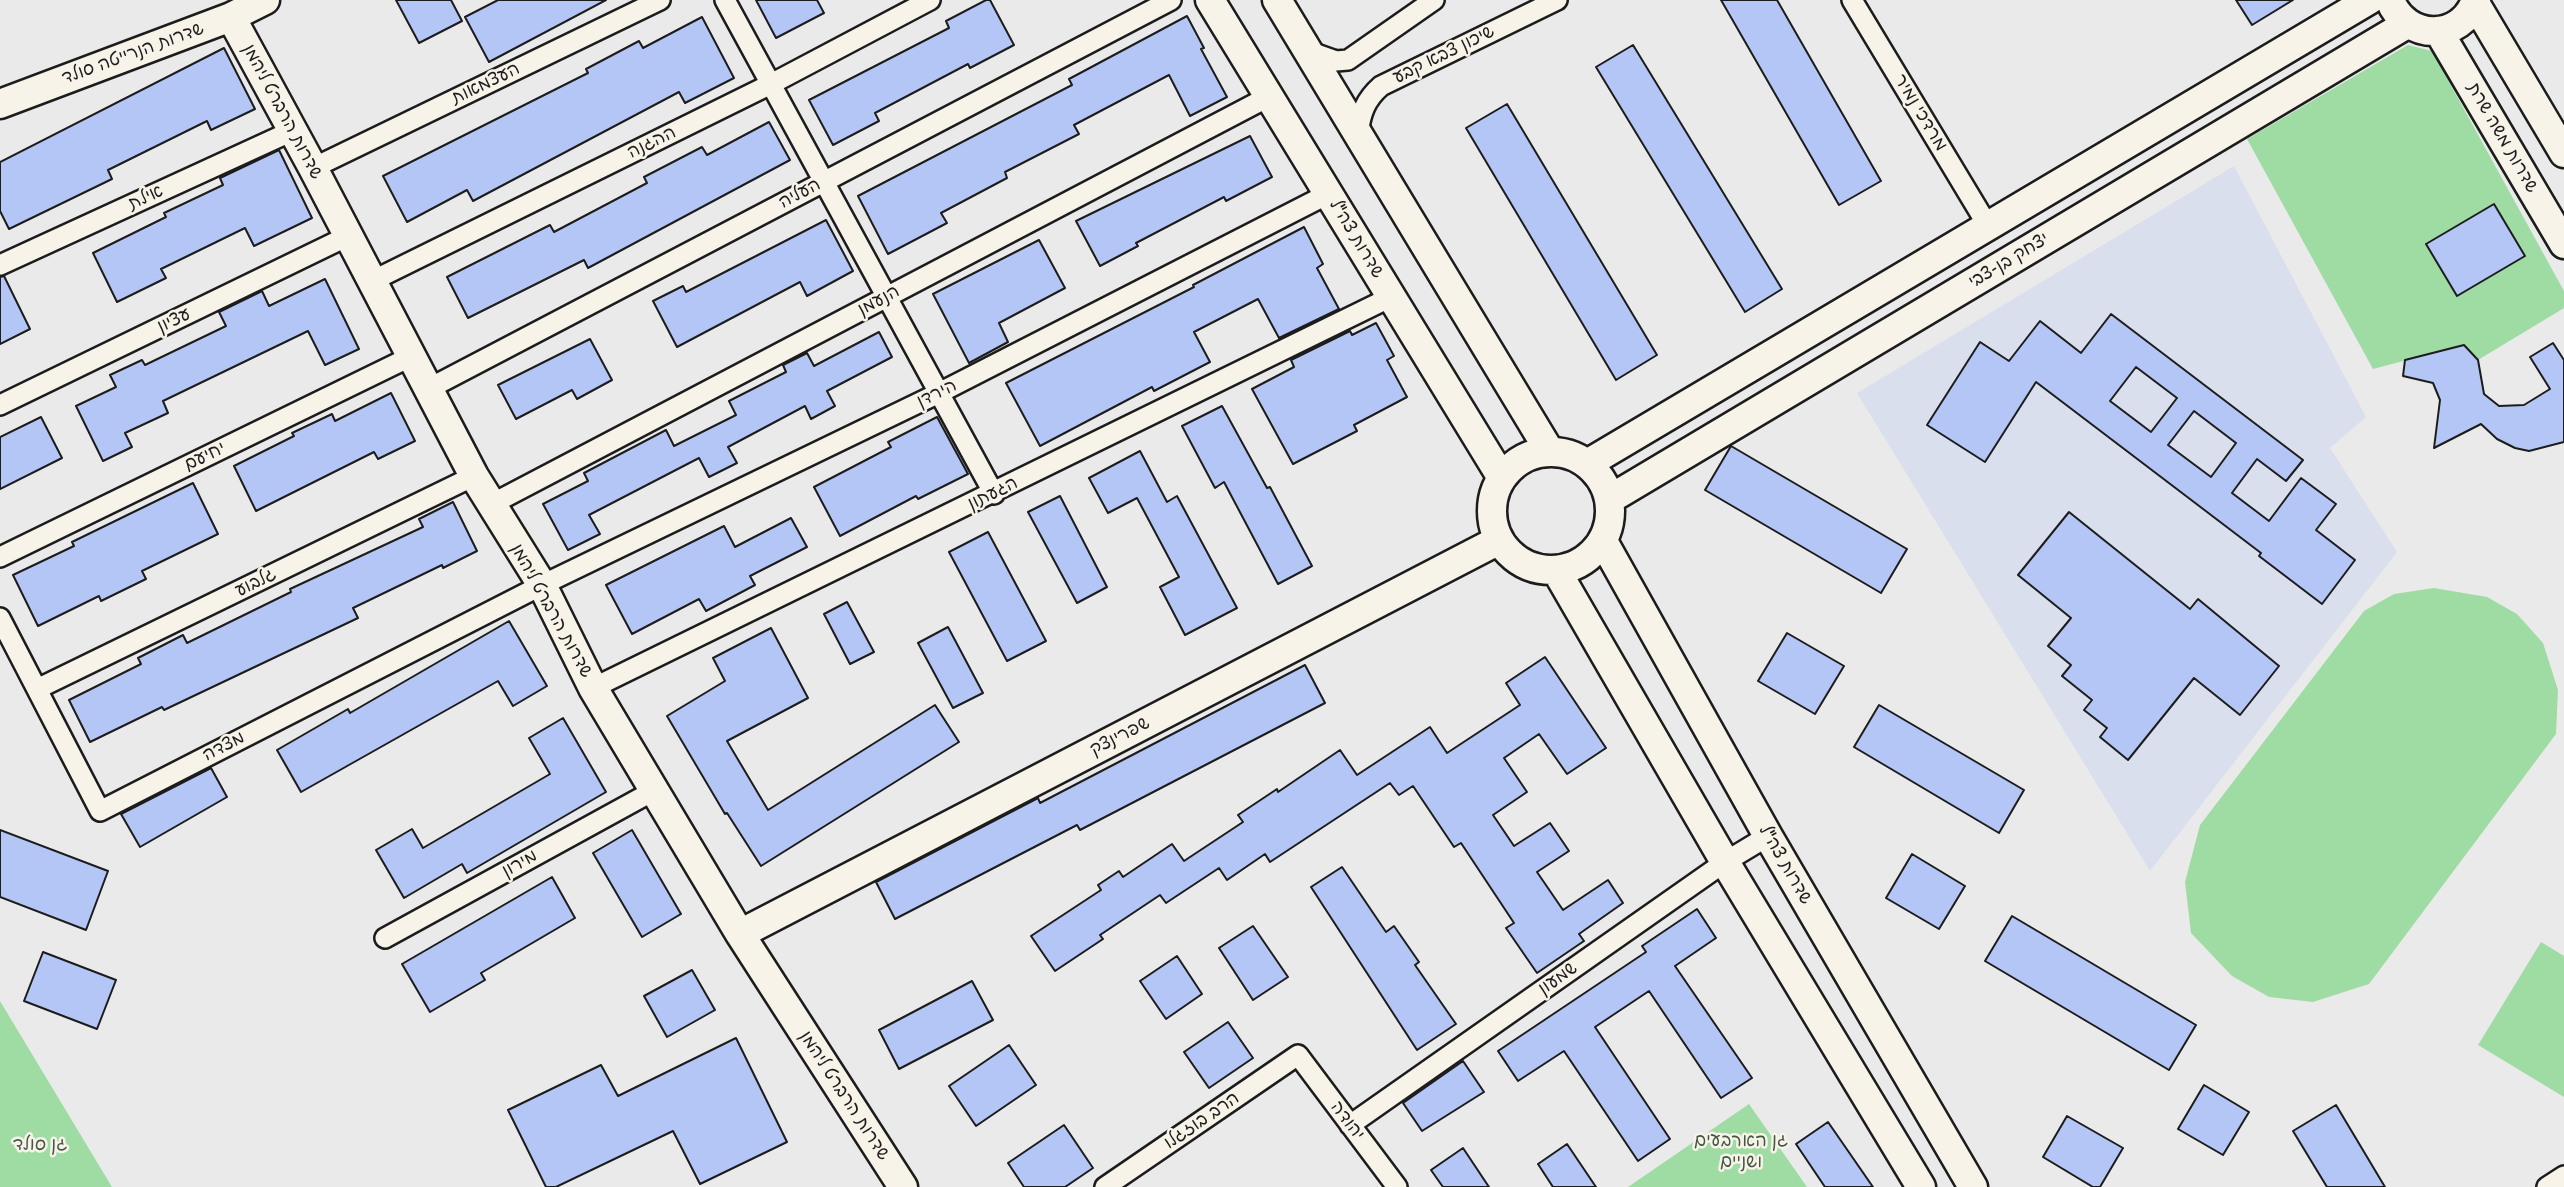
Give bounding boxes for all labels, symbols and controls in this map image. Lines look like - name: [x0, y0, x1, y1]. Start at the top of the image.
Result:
- street label: שדרות הנרייטה סולד: [59, 18, 207, 90]
- street label: שיכון צבא קבע: [1390, 21, 1498, 89]
- street label: שדרות הרברט ליהמן: [237, 41, 327, 183]
- street label: העצמאות: [448, 58, 524, 110]
- street label: מרדכי נמיר: [1889, 71, 1951, 155]
- street label: שדרות משה שרת: [2462, 79, 2542, 197]
- street label: ההגנה: [624, 122, 680, 164]
- street label: העליה: [775, 174, 825, 214]
- street label: אילת: [125, 181, 167, 215]
- street label: שדרות צה"ל: [1324, 196, 1388, 282]
- street label: יצחק בן-צבי: [1965, 229, 2053, 293]
- street label: הנעמן: [854, 281, 904, 321]
- street label: עציון: [154, 304, 194, 338]
- street label: הירדן: [914, 375, 960, 413]
- street label: יחיעם: [181, 438, 229, 476]
- street label: הגעתון: [964, 473, 1022, 515]
- street label: שדרות הרברט ליהמן: [505, 540, 597, 682]
- street label: גלבוע: [232, 564, 280, 602]
- street label: שפרינצק: [1087, 713, 1153, 761]
- street label: מצדה: [199, 727, 249, 767]
- street label: שדרות צה"ל: [1754, 821, 1816, 909]
- street label: מירון: [498, 846, 542, 882]
- street label: שמעון: [1534, 958, 1582, 1000]
- street label: שדרות הרברט ליהמן: [794, 1027, 894, 1165]
- street label: הרב בוזגלו: [1160, 1088, 1244, 1154]
- street label: יהודה: [1325, 1097, 1369, 1145]
- park label: גן הארבעים ושניים: [1694, 1130, 1788, 1172]
- park label: גן סולד: [13, 1134, 67, 1156]

